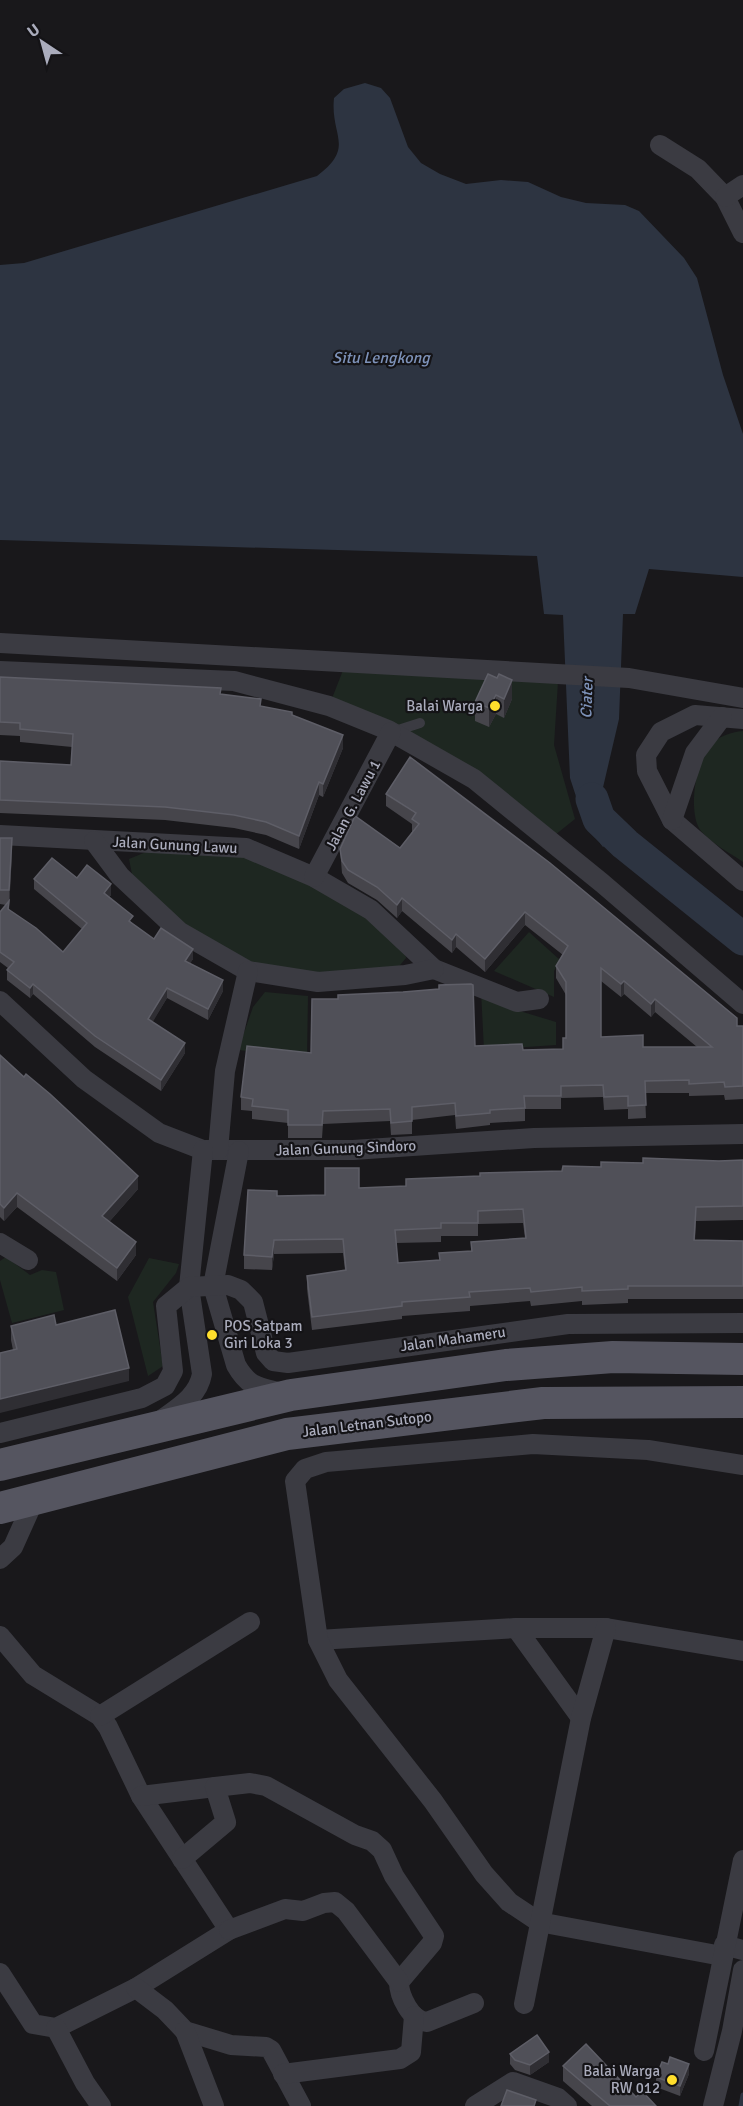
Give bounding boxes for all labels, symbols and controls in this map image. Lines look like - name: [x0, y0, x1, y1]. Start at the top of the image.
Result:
- north arrow: [12, 12, 72, 72]
- text: U: [24, 19, 44, 42]
- water label: Situ Lengkong: [332, 348, 431, 368]
- water label: Ciater: [576, 675, 598, 719]
- place label: Balai Warga: [406, 697, 483, 715]
- marker: Balai Warga: [488, 699, 502, 713]
- street label: Jalan G. Lawu 1: [322, 757, 384, 853]
- street label: Jalan Gunung Lawu: [112, 833, 238, 857]
- street label: Jalan Gunung Sindoro: [275, 1137, 417, 1159]
- place label: POS Satpam Giri Loka 3: [224, 1317, 303, 1352]
- street label: Jalan Mahameru: [399, 1323, 507, 1355]
- marker: POS Satpam Giri Loka 3: [205, 1328, 219, 1342]
- street label: Jalan Letnan Sutopo: [301, 1407, 433, 1441]
- place label: Balai Warga RW 012: [583, 2062, 660, 2097]
- marker: Balai Warga RW 012: [665, 2073, 679, 2087]

